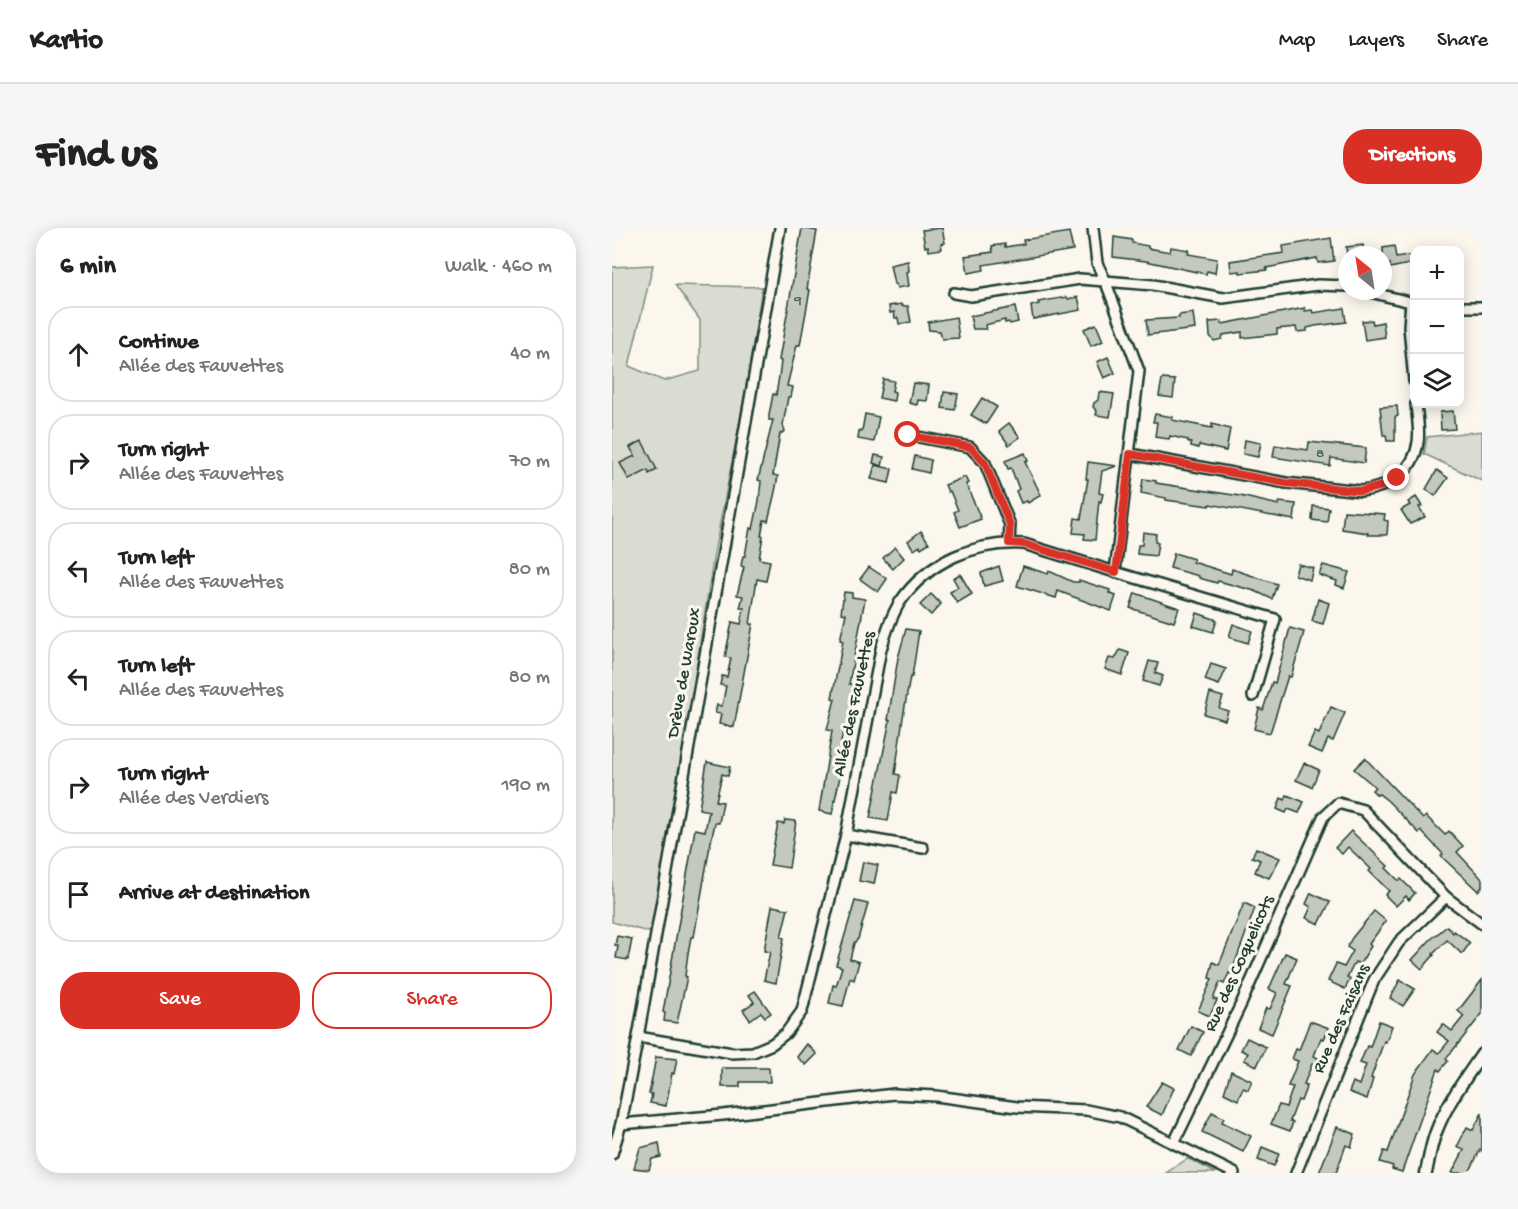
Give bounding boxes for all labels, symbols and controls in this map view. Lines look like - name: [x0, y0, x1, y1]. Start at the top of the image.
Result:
- text: Kartio: [30, 25, 103, 58]
- text: Map: [1279, 29, 1315, 54]
- text: Layers: [1348, 29, 1404, 54]
- text: Share: [1437, 29, 1488, 54]
- button: Directions: [1343, 129, 1482, 184]
- text: Find us: [36, 132, 156, 181]
- north arrow: [1338, 246, 1392, 300]
- map controls: [1410, 246, 1464, 408]
- button: +: [1410, 246, 1464, 300]
- text: 6 min: [60, 252, 116, 283]
- text: Walk · 460 m: [445, 256, 552, 279]
- house number: 9: [793, 292, 802, 310]
- button: −: [1410, 300, 1464, 354]
- text: Continue: [119, 330, 199, 356]
- icon: ahead: [62, 338, 95, 371]
- text: 40 m: [510, 343, 550, 366]
- button: layers: [1410, 354, 1464, 408]
- text: Allée des Fauvettes: [119, 356, 283, 379]
- route start: [894, 421, 920, 447]
- text: Turn right: [119, 438, 207, 464]
- house number: 8: [1316, 445, 1324, 463]
- icon: right: [62, 446, 95, 479]
- text: 70 m: [509, 451, 550, 474]
- text: Allée des Fauvettes: [119, 464, 283, 487]
- route end: [1383, 464, 1409, 490]
- text: Turn left: [119, 546, 193, 572]
- icon: left: [62, 554, 95, 587]
- text: 80 m: [509, 559, 550, 582]
- text: Allée des Fauvettes: [119, 572, 283, 595]
- street label: Drève de Waroux: [663, 606, 707, 741]
- street label: Allée des Fauvettes: [829, 628, 881, 778]
- text: Turn left: [119, 654, 193, 680]
- icon: left: [62, 662, 95, 695]
- text: 80 m: [509, 667, 550, 690]
- text: Allée des Fauvettes: [119, 680, 283, 703]
- text: Turn right: [119, 762, 207, 788]
- icon: right: [62, 770, 95, 803]
- text: 190 m: [502, 775, 550, 798]
- text: Allée des Verdiers: [119, 788, 268, 811]
- icon: arrive: [62, 878, 95, 911]
- text: Arrive at destination: [119, 881, 309, 907]
- street label: Rue des Coquelicots: [1200, 891, 1280, 1035]
- street label: Rue des Faisans: [1309, 960, 1376, 1077]
- button: Save: [60, 972, 300, 1029]
- button: Share: [312, 972, 552, 1029]

